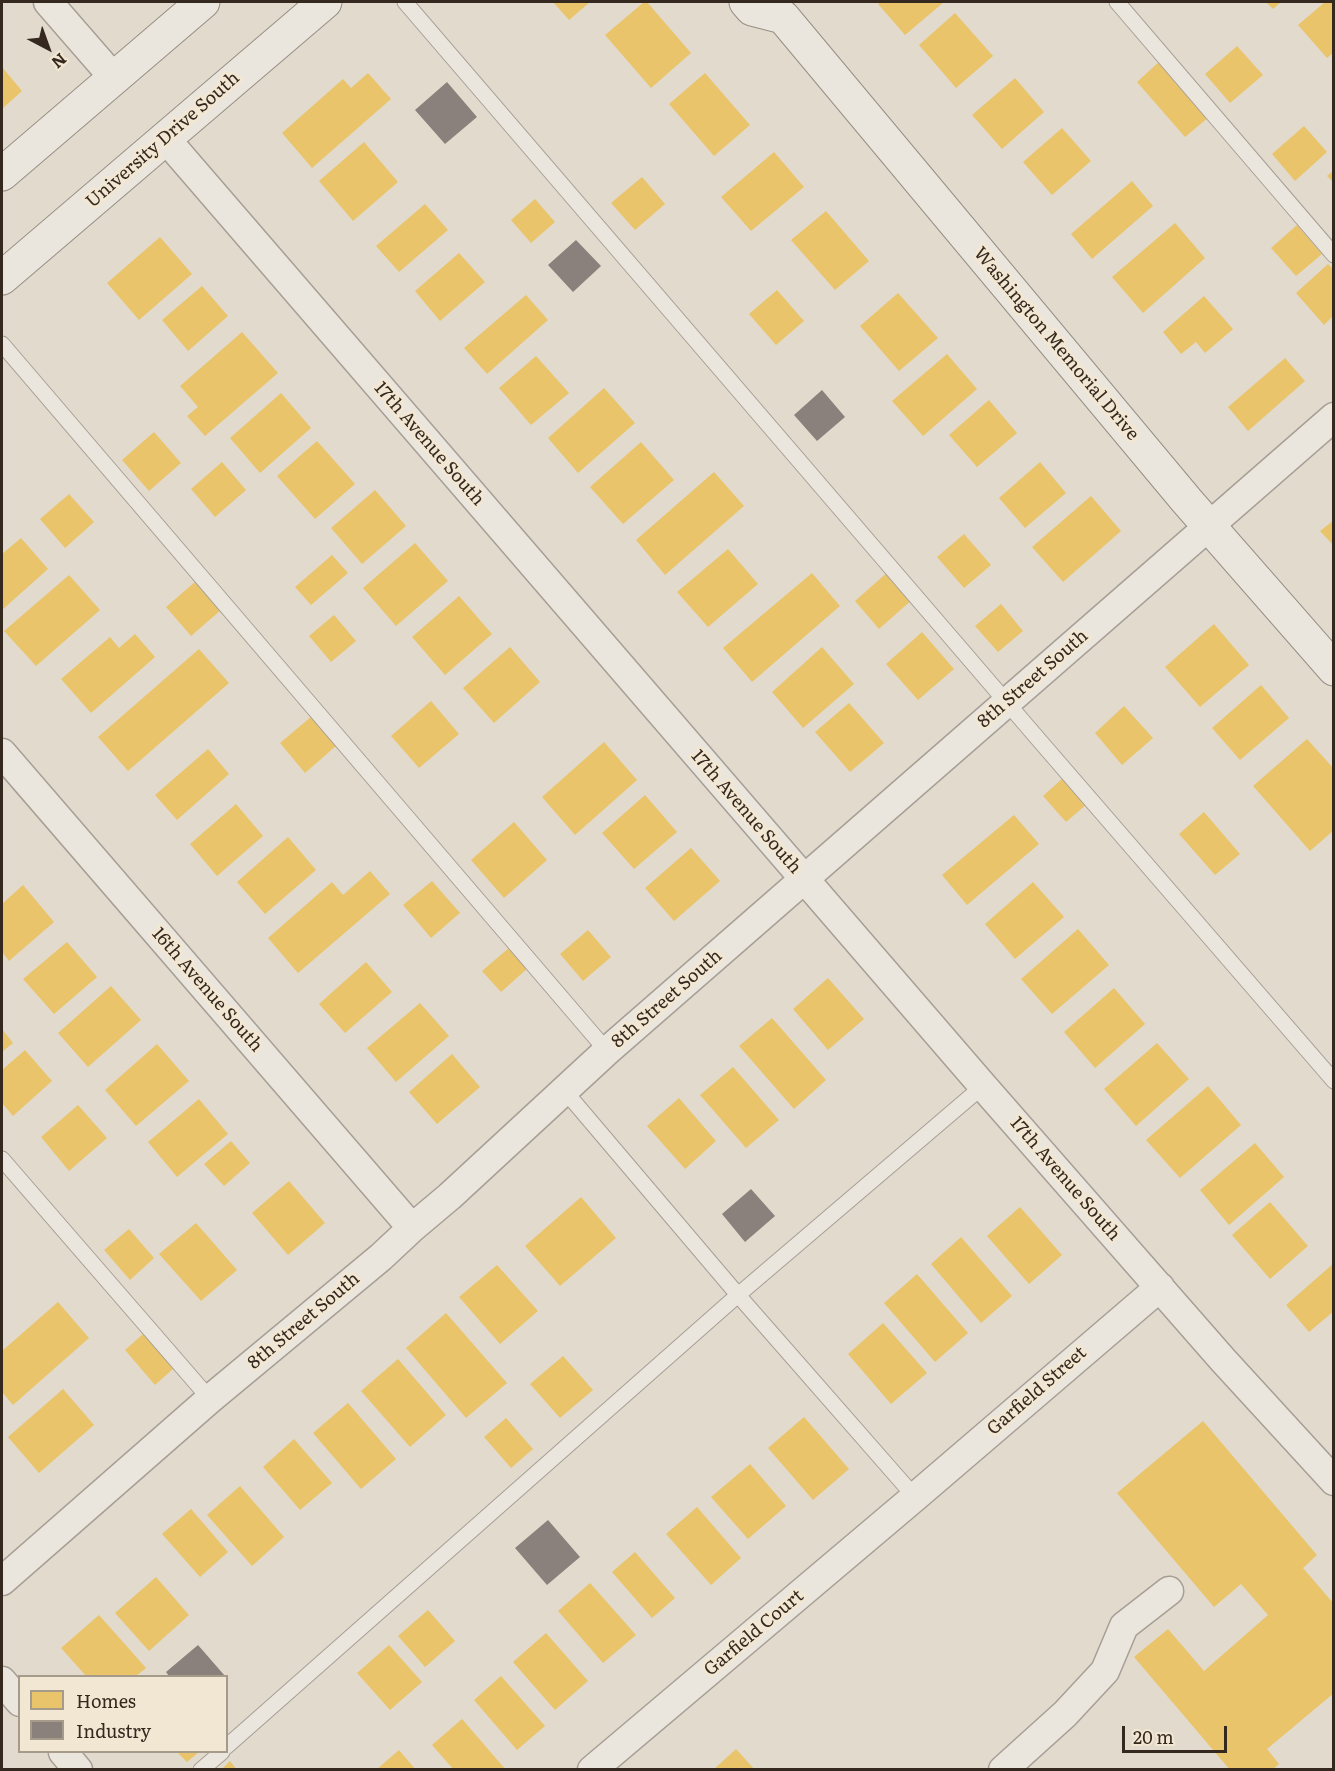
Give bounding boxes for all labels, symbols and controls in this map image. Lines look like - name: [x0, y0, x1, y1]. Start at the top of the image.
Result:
- north arrow: [18, 18, 78, 78]
- text: N: [47, 48, 73, 75]
- street label: University Drive South: [82, 67, 244, 213]
- street label: Washington Memorial Drive: [969, 243, 1143, 445]
- street label: 17th Avenue South: [369, 378, 489, 510]
- street label: 8th Street South: [973, 625, 1093, 733]
- street label: 17th Avenue South: [686, 746, 806, 878]
- street label: 16th Avenue South: [147, 923, 267, 1057]
- street label: 8th Street South: [607, 945, 727, 1053]
- street label: 17th Avenue South: [1005, 1113, 1125, 1245]
- street label: 8th Street South: [244, 1268, 364, 1374]
- street label: Garfield Street: [983, 1342, 1091, 1440]
- street label: Garfield Court: [700, 1585, 808, 1681]
- legend: [18, 1675, 228, 1753]
- text: Homes: [76, 1687, 136, 1714]
- scale bar: [1125, 1714, 1230, 1752]
- text: Industry: [76, 1717, 151, 1744]
- text: 20 m: [1133, 1723, 1174, 1750]

